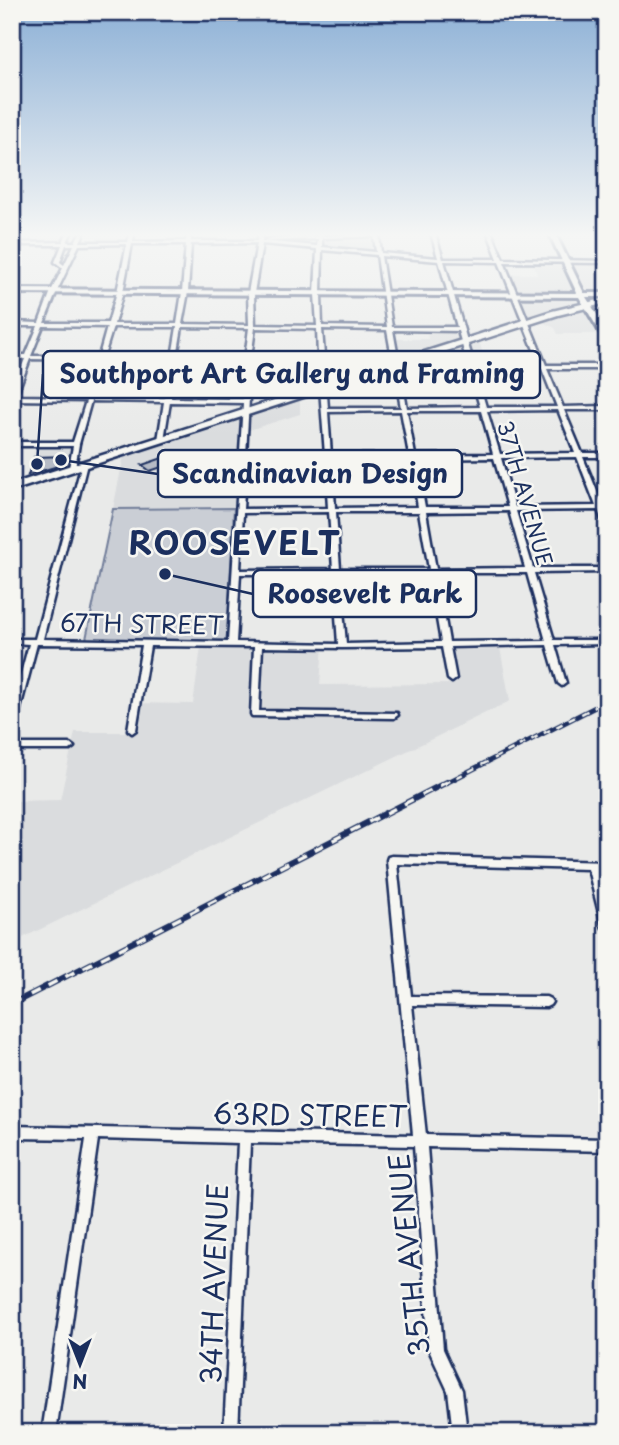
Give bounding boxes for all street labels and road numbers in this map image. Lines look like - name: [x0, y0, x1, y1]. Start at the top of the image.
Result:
- street label: 37TH AVENUE: [490, 417, 562, 569]
- street label: 67TH STREET: [60, 604, 225, 642]
- street label: 63RD STREET: [212, 1091, 408, 1137]
- street label: 35TH AVENUE: [376, 1152, 440, 1358]
- street label: 34TH AVENUE: [188, 1183, 238, 1385]

